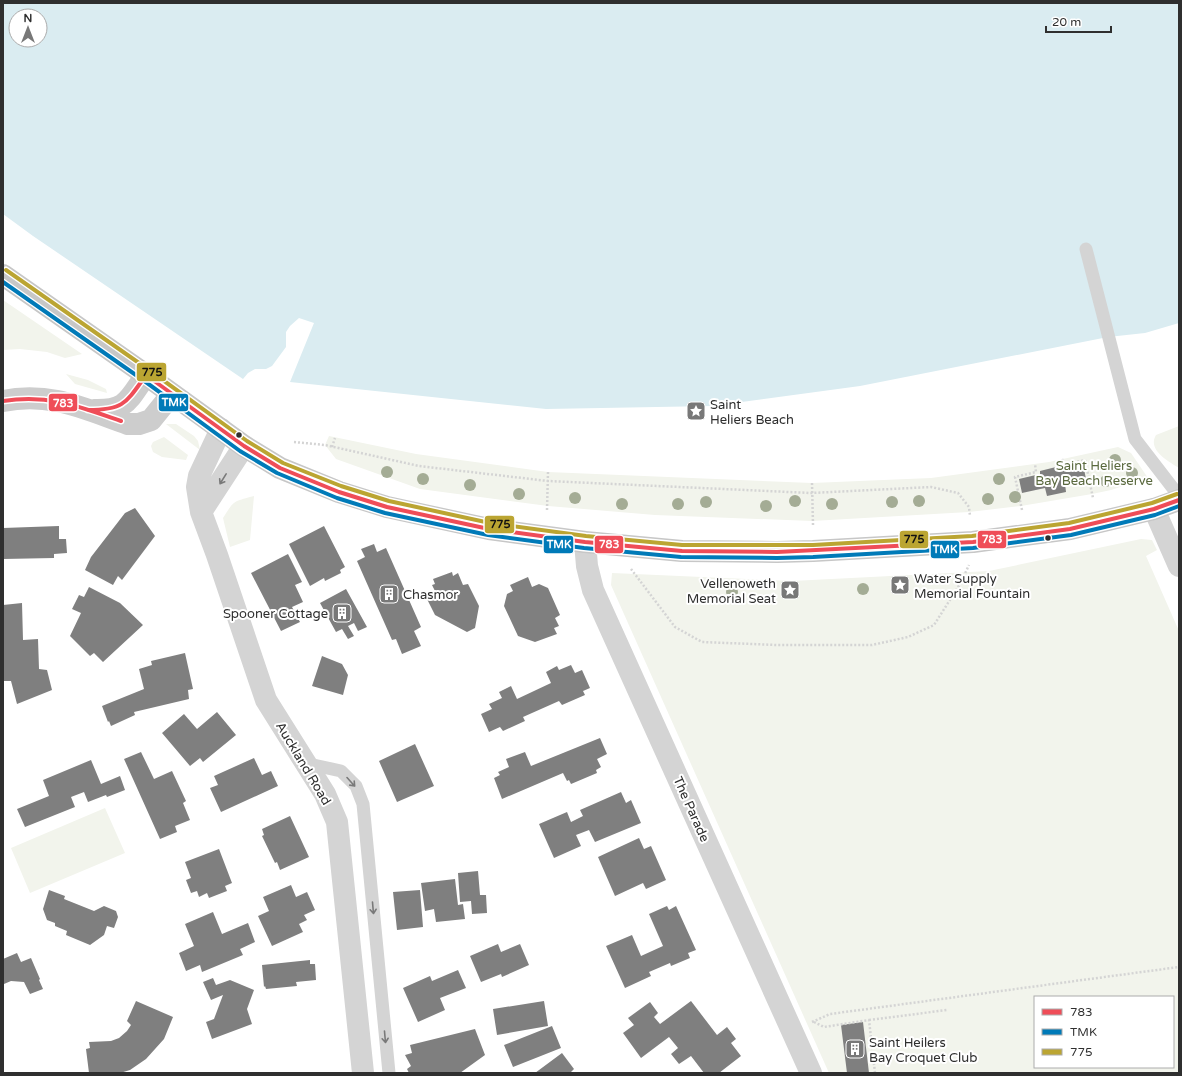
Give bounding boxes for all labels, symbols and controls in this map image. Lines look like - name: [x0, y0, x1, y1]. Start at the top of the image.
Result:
- north arrow: [8, 8, 48, 48]
- scale bar: [1046, 8, 1111, 34]
- text: N: [24, 12, 32, 25]
- text: 20 m: [1052, 15, 1081, 29]
- line badge: 775: [136, 362, 167, 382]
- text: 775: [142, 366, 162, 379]
- line badge: 783: [48, 393, 78, 412]
- line badge: TMK: [158, 393, 189, 412]
- text: TMK: [161, 396, 187, 409]
- text: 783: [53, 397, 73, 410]
- place label: Saint Heliers Beach: [710, 397, 794, 428]
- place icon: Saint Heliers Beach: [685, 400, 707, 422]
- unlabelled marker: [234, 430, 244, 440]
- park label: Saint Heliers Bay Beach Reserve: [1035, 458, 1153, 489]
- one-way arrow: [219, 473, 227, 485]
- line badge: 775: [484, 515, 515, 534]
- text: 775: [490, 518, 510, 531]
- line badge: 775: [899, 530, 929, 549]
- line badge: 783: [977, 530, 1007, 549]
- text: 775: [904, 533, 924, 546]
- text: 783: [982, 533, 1002, 546]
- unlabelled marker: [1043, 533, 1053, 543]
- line badge: TMK: [543, 535, 574, 554]
- line badge: 783: [594, 535, 624, 554]
- text: TMK: [546, 538, 572, 551]
- text: 783: [599, 538, 619, 551]
- line badge: TMK: [930, 540, 960, 559]
- text: TMK: [932, 543, 958, 556]
- place label: Water Supply Memorial Fountain: [914, 571, 1030, 602]
- place icon: Water Supply Memorial Fountain: [889, 574, 911, 596]
- place label: Vellenoweth Memorial Seat: [687, 576, 776, 607]
- place icon: Vellenoweth Memorial Seat: [779, 579, 801, 601]
- building icon: Chasmor: [378, 583, 400, 605]
- place label: Chasmor: [403, 587, 458, 603]
- building icon: Spooner Cottage: [331, 602, 353, 624]
- place label: Spooner Cottage: [223, 606, 328, 622]
- street label: Auckland Road: [272, 719, 334, 808]
- street label: The Parade: [670, 774, 713, 845]
- one-way arrow: [347, 776, 356, 787]
- one-way arrow: [370, 901, 377, 914]
- legend: [1034, 996, 1174, 1068]
- text: 783: [1070, 1005, 1093, 1019]
- text: TMK: [1070, 1025, 1097, 1039]
- one-way arrow: [382, 1030, 389, 1043]
- place label: Saint Heilers Bay Croquet Club: [869, 1035, 977, 1066]
- building icon: Saint Heilers Bay Croquet Club: [844, 1038, 866, 1060]
- text: 775: [1070, 1045, 1093, 1059]

